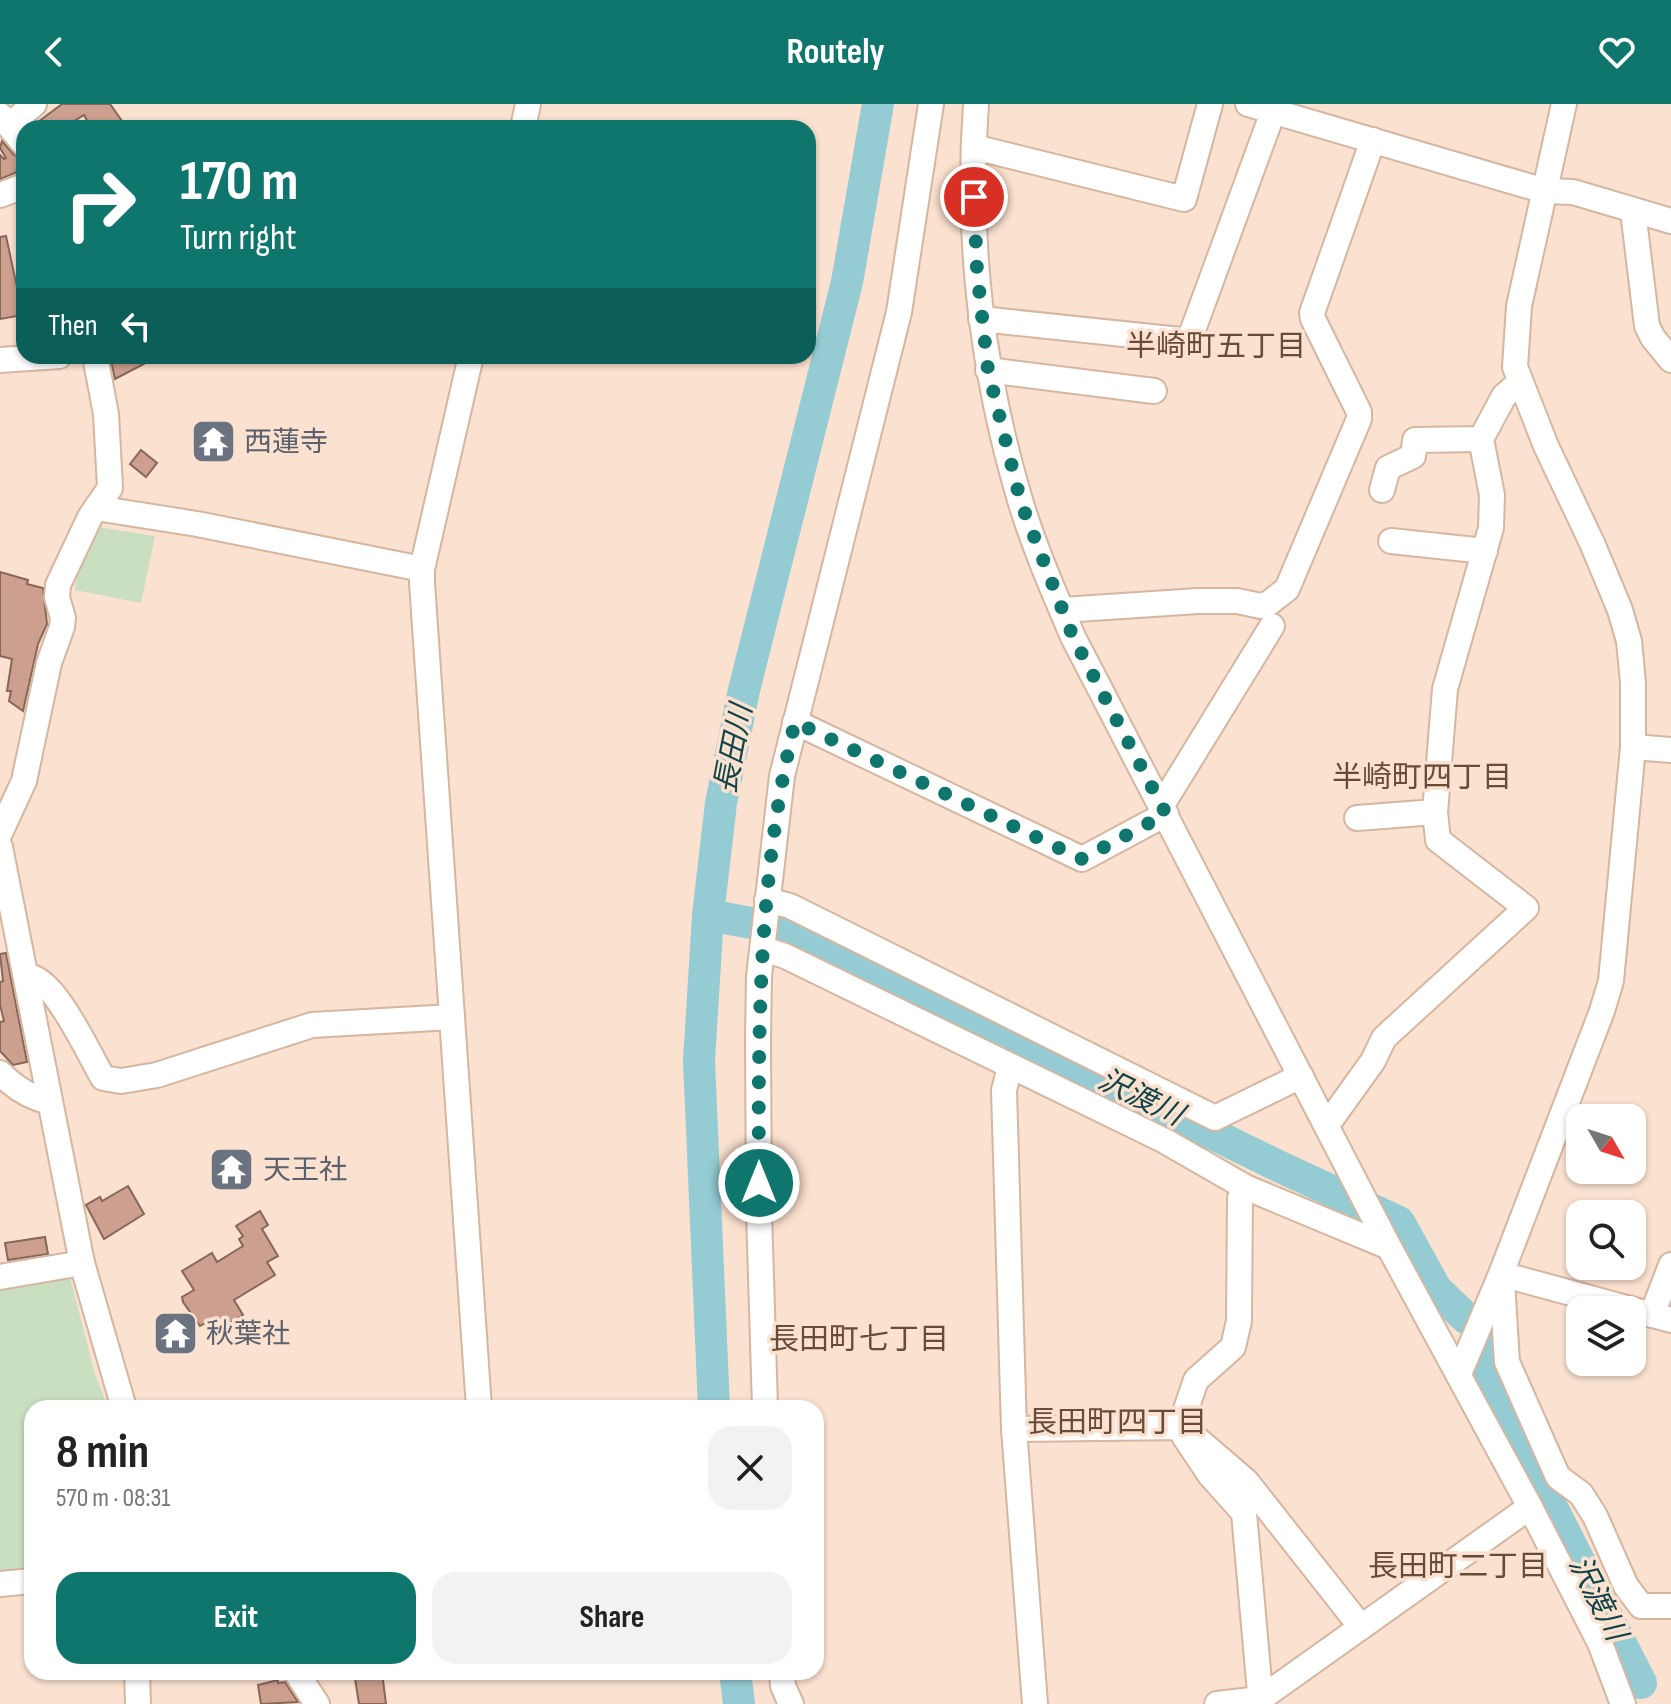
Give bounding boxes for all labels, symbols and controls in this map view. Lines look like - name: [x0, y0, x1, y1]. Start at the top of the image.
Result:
- icon: back: [32, 30, 76, 74]
- icon: heart: [1595, 30, 1639, 74]
- text: Routely: [786, 31, 885, 74]
- text: 170 m: [180, 149, 298, 216]
- icon: right: [48, 152, 152, 256]
- pin: [940, 163, 1008, 231]
- icon: arrive: [952, 175, 996, 219]
- text: Turn right: [180, 217, 297, 260]
- icon: left: [114, 304, 158, 348]
- text: Then: [48, 308, 98, 344]
- district label: 半崎町五丁目: [1126, 329, 1306, 365]
- temple icon: 西蓮寺: [189, 417, 237, 465]
- place label: 西蓮寺: [244, 426, 328, 459]
- water label: 長田川: [708, 699, 761, 797]
- district label: 半崎町四丁目: [1332, 760, 1512, 796]
- water label: 沢渡川: [1092, 1062, 1192, 1135]
- north arrow: [1566, 1104, 1646, 1184]
- map controls: [1566, 1104, 1646, 1376]
- position arrow: [717, 1141, 801, 1225]
- temple icon: 天王社: [208, 1145, 256, 1193]
- place label: 天王社: [263, 1154, 347, 1187]
- button: search: [1566, 1200, 1646, 1280]
- button: layers: [1566, 1296, 1646, 1376]
- temple icon: 秋葉社: [151, 1309, 199, 1357]
- place label: 秋葉社: [206, 1318, 290, 1351]
- district label: 長田町七丁目: [769, 1322, 949, 1358]
- district label: 長田町四丁目: [1027, 1405, 1207, 1441]
- text: 8 min: [56, 1424, 149, 1481]
- button: close: [708, 1426, 792, 1510]
- text: 570 m · 08:31: [56, 1483, 170, 1514]
- district label: 長田町二丁目: [1368, 1549, 1548, 1585]
- water label: 沢渡川: [1561, 1550, 1635, 1649]
- button: Exit: [56, 1572, 416, 1664]
- button: Share: [432, 1572, 792, 1664]

